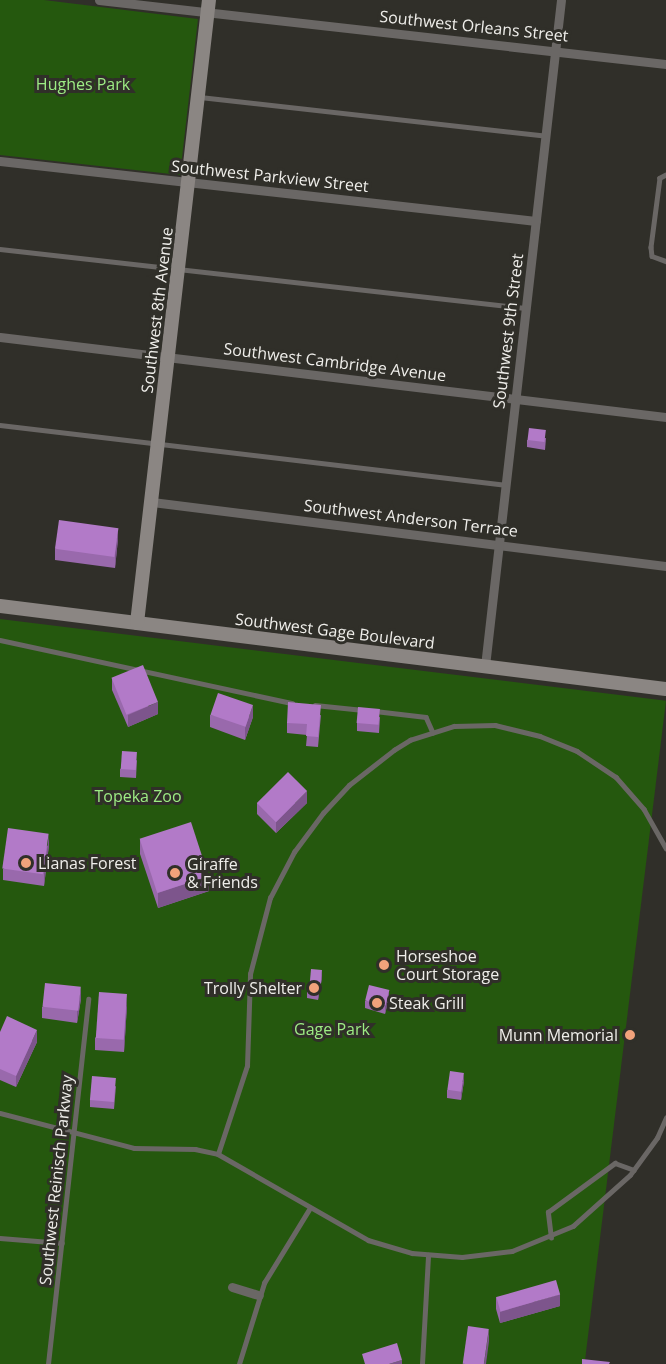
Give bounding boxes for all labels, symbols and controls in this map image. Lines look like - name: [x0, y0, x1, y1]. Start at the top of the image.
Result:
- street label: Southwest Orleans Street: [379, 7, 569, 45]
- park label: Hughes Park: [36, 74, 130, 94]
- street label: Southwest Parkview Street: [170, 156, 370, 196]
- street label: Southwest 8th Avenue: [137, 226, 177, 394]
- street label: Southwest 9th Street: [489, 252, 527, 410]
- street label: Southwest Cambridge Avenue: [223, 339, 447, 385]
- street label: Southwest Anderson Terrace: [303, 495, 519, 541]
- street label: Southwest Gage Boulevard: [234, 609, 436, 653]
- park label: Topeka Zoo: [94, 786, 182, 806]
- place label: Lianas Forest: [38, 853, 136, 873]
- place label: Giraffe & Friends: [187, 854, 258, 892]
- marker: Lianas Forest: [19, 856, 33, 870]
- marker: Giraffe & Friends: [168, 866, 182, 880]
- place label: Horseshoe Court Storage: [396, 946, 499, 984]
- marker: Horseshoe Court Storage: [377, 958, 391, 972]
- place label: Trolly Shelter: [204, 978, 302, 998]
- marker: Trolly Shelter: [307, 981, 321, 995]
- place label: Steak Grill: [389, 993, 464, 1013]
- marker: Steak Grill: [370, 996, 384, 1010]
- park label: Gage Park: [294, 1019, 370, 1039]
- place label: Munn Memorial: [499, 1025, 618, 1045]
- marker: Munn Memorial: [623, 1028, 637, 1042]
- street label: Southwest Reinisch Parkway: [35, 1074, 77, 1286]

